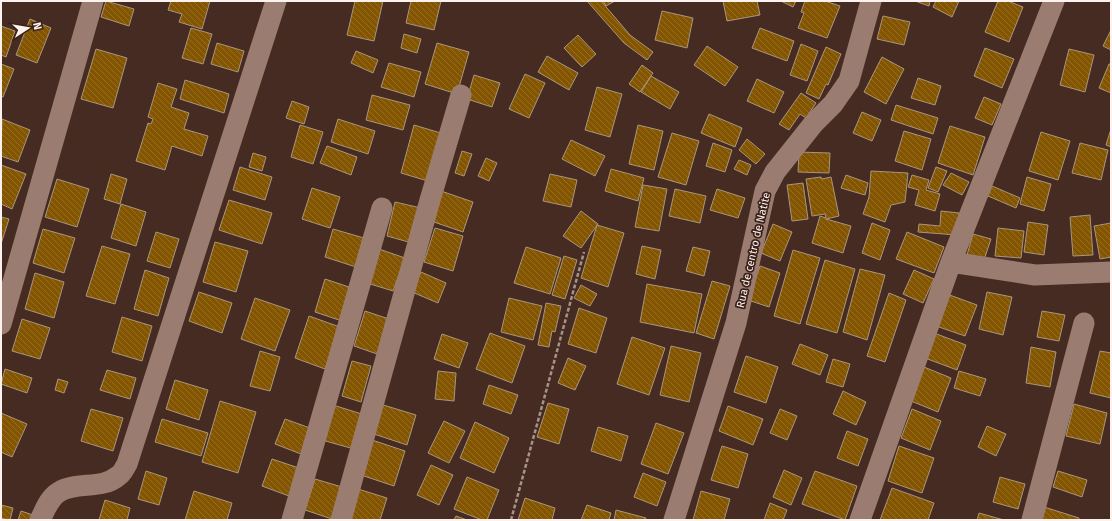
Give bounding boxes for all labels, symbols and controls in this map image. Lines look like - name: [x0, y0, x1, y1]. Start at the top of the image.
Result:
- north arrow: [8, 8, 48, 48]
- text: N: [30, 21, 44, 31]
- street label: Rua de centro de Natite: [734, 191, 773, 309]

